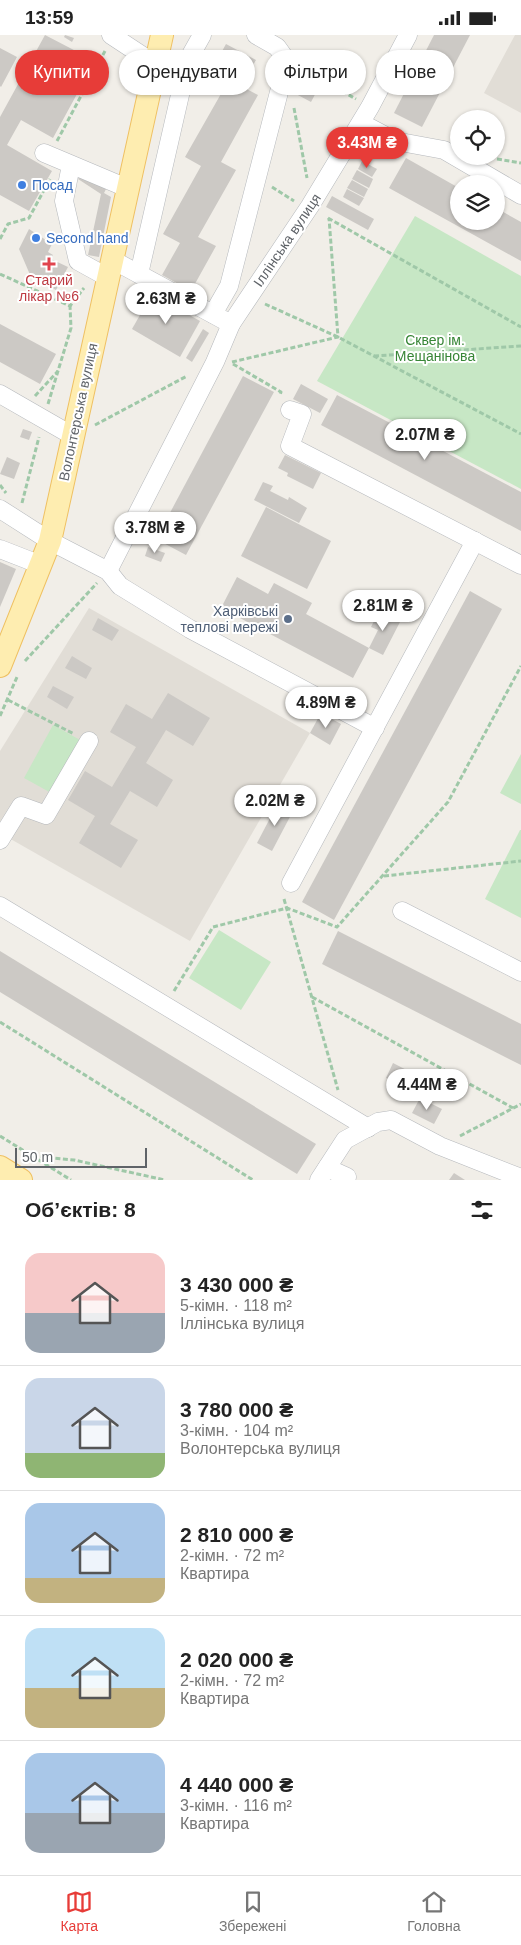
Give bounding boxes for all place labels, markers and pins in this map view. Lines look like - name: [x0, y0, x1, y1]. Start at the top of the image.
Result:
- pin: 3.43M ₴: [321, 127, 413, 169]
- place label: Посад: [32, 177, 73, 193]
- marker: Посад: [16, 179, 28, 191]
- place label: Second hand: [46, 230, 129, 246]
- marker: Second hand: [30, 232, 42, 244]
- marker: Старий лікар №6: [43, 258, 55, 270]
- place label: Старий лікар №6: [19, 272, 79, 304]
- pin: 2.63M ₴: [120, 283, 212, 325]
- pin: 2.07M ₴: [379, 419, 471, 461]
- pin: 3.78M ₴: [109, 511, 201, 554]
- pin: 2.81M ₴: [337, 589, 429, 632]
- place label: Харківські теплові мережі: [181, 603, 278, 635]
- marker: Харківські теплові мережі: [282, 613, 294, 625]
- pin: 4.89M ₴: [280, 687, 372, 729]
- pin: 2.02M ₴: [229, 785, 321, 827]
- pin: 4.44M ₴: [381, 1069, 473, 1111]

